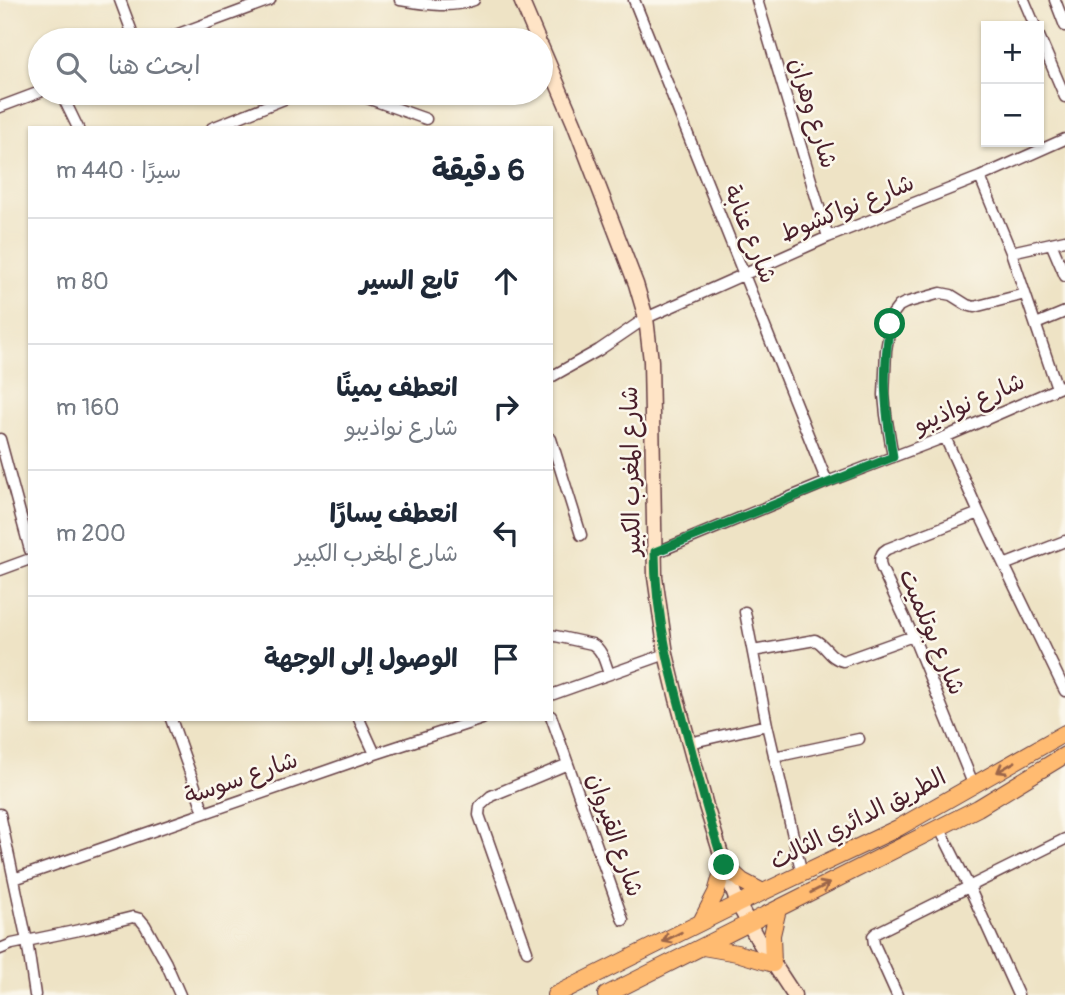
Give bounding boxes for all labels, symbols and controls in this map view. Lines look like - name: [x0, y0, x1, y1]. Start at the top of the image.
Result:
- map controls: [981, 21, 1044, 147]
- button: +: [981, 21, 1044, 84]
- search box: [28, 28, 553, 105]
- icon: search: [52, 48, 90, 86]
- text: ابحث هنا: [108, 50, 201, 82]
- street label: شارع وهران: [781, 54, 844, 172]
- button: −: [981, 84, 1044, 147]
- text: 6 دقيقة: [432, 152, 525, 189]
- text: سيرًا · 440 m: [56, 156, 181, 185]
- street label: شارع نواكشوط: [776, 168, 919, 250]
- street label: شارع عنابة: [715, 181, 783, 288]
- icon: ahead: [487, 262, 525, 300]
- text: تابع السير: [360, 265, 458, 297]
- text: 80 m: [56, 267, 109, 296]
- route start: [874, 308, 905, 339]
- street label: شارع نواذيبو: [908, 367, 1030, 442]
- text: انعطف يمينًا: [336, 372, 458, 404]
- street label: شارع المغرب الكبير: [615, 386, 649, 558]
- icon: right: [487, 388, 525, 426]
- text: 160 m: [56, 393, 120, 422]
- text: شارع نواذيبو: [345, 413, 458, 442]
- text: انعطف يسارًا: [329, 498, 458, 530]
- icon: left: [487, 514, 525, 552]
- text: 200 m: [56, 519, 126, 548]
- text: شارع المغرب الكبير: [295, 539, 458, 568]
- street label: شارع بوتلميت: [891, 565, 971, 700]
- icon: arrive: [487, 640, 525, 678]
- text: الوصول إلى الوجهة: [264, 643, 458, 675]
- street label: شارع سوسة: [181, 745, 302, 813]
- one-way arrow: [996, 761, 1017, 774]
- street label: الطريق الدائري الثالث: [765, 762, 952, 878]
- street label: شارع القيروان: [578, 769, 650, 901]
- route end: [708, 849, 739, 880]
- one-way arrow: [809, 880, 830, 894]
- one-way arrow: [663, 930, 683, 944]

